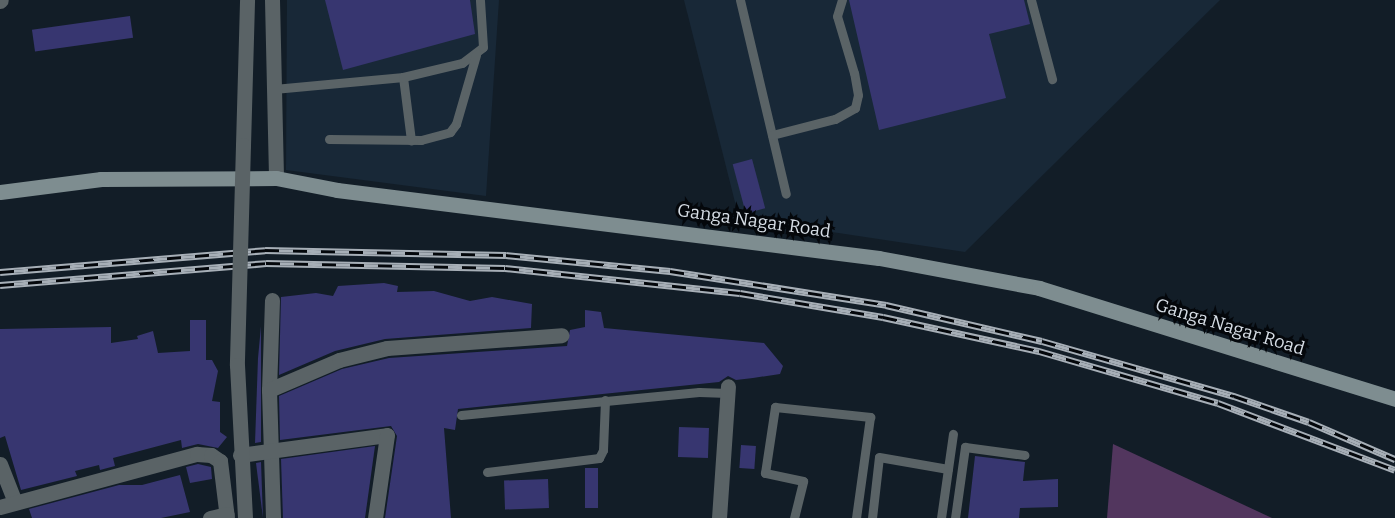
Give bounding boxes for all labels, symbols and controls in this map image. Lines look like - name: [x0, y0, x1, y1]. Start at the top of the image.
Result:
- street label: Ganga Nagar Road: [676, 200, 832, 242]
- street label: Ganga Nagar Road: [1153, 294, 1307, 360]

